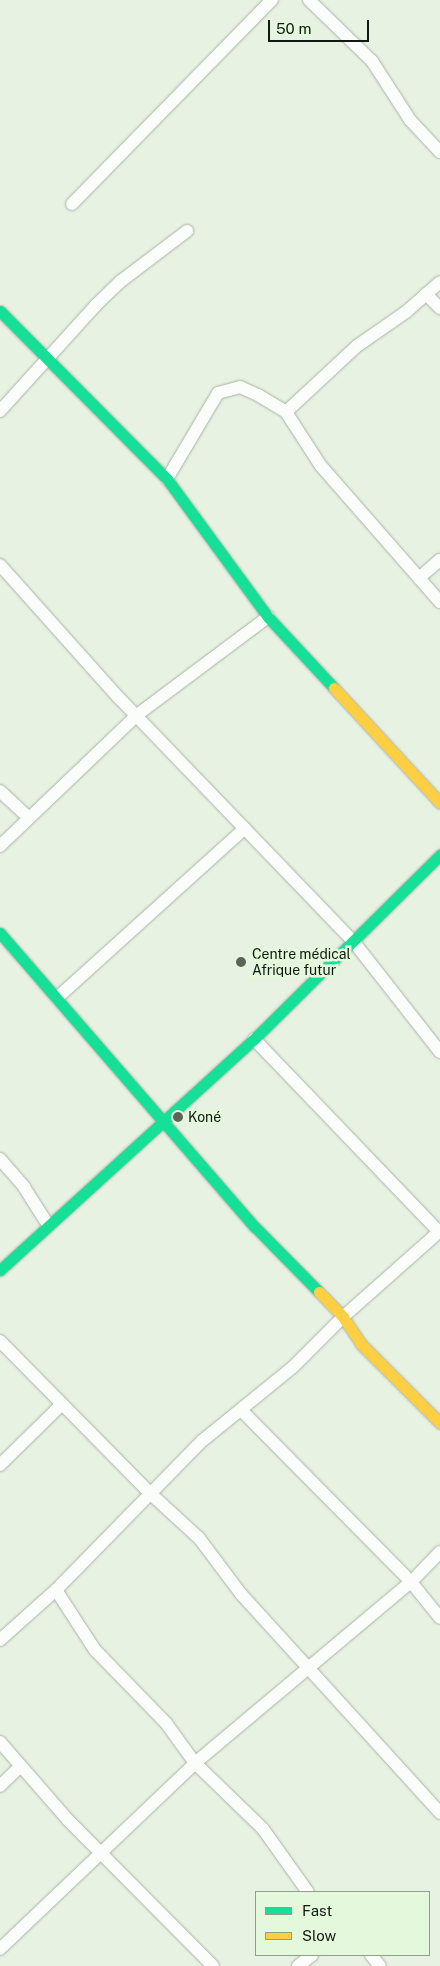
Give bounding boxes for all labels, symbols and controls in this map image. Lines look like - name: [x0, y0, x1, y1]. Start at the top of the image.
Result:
- scale bar: [270, 10, 371, 42]
- text: 50 m: [276, 20, 311, 37]
- place label: Centre médical Afrique futur: [252, 946, 351, 979]
- marker: Centre médical Afrique futur: [234, 955, 248, 969]
- place label: Koné: [188, 1109, 221, 1125]
- marker: Koné: [172, 1111, 184, 1123]
- legend: [255, 1891, 430, 1956]
- text: Fast: [302, 1902, 332, 1919]
- text: Slow: [302, 1927, 336, 1944]

